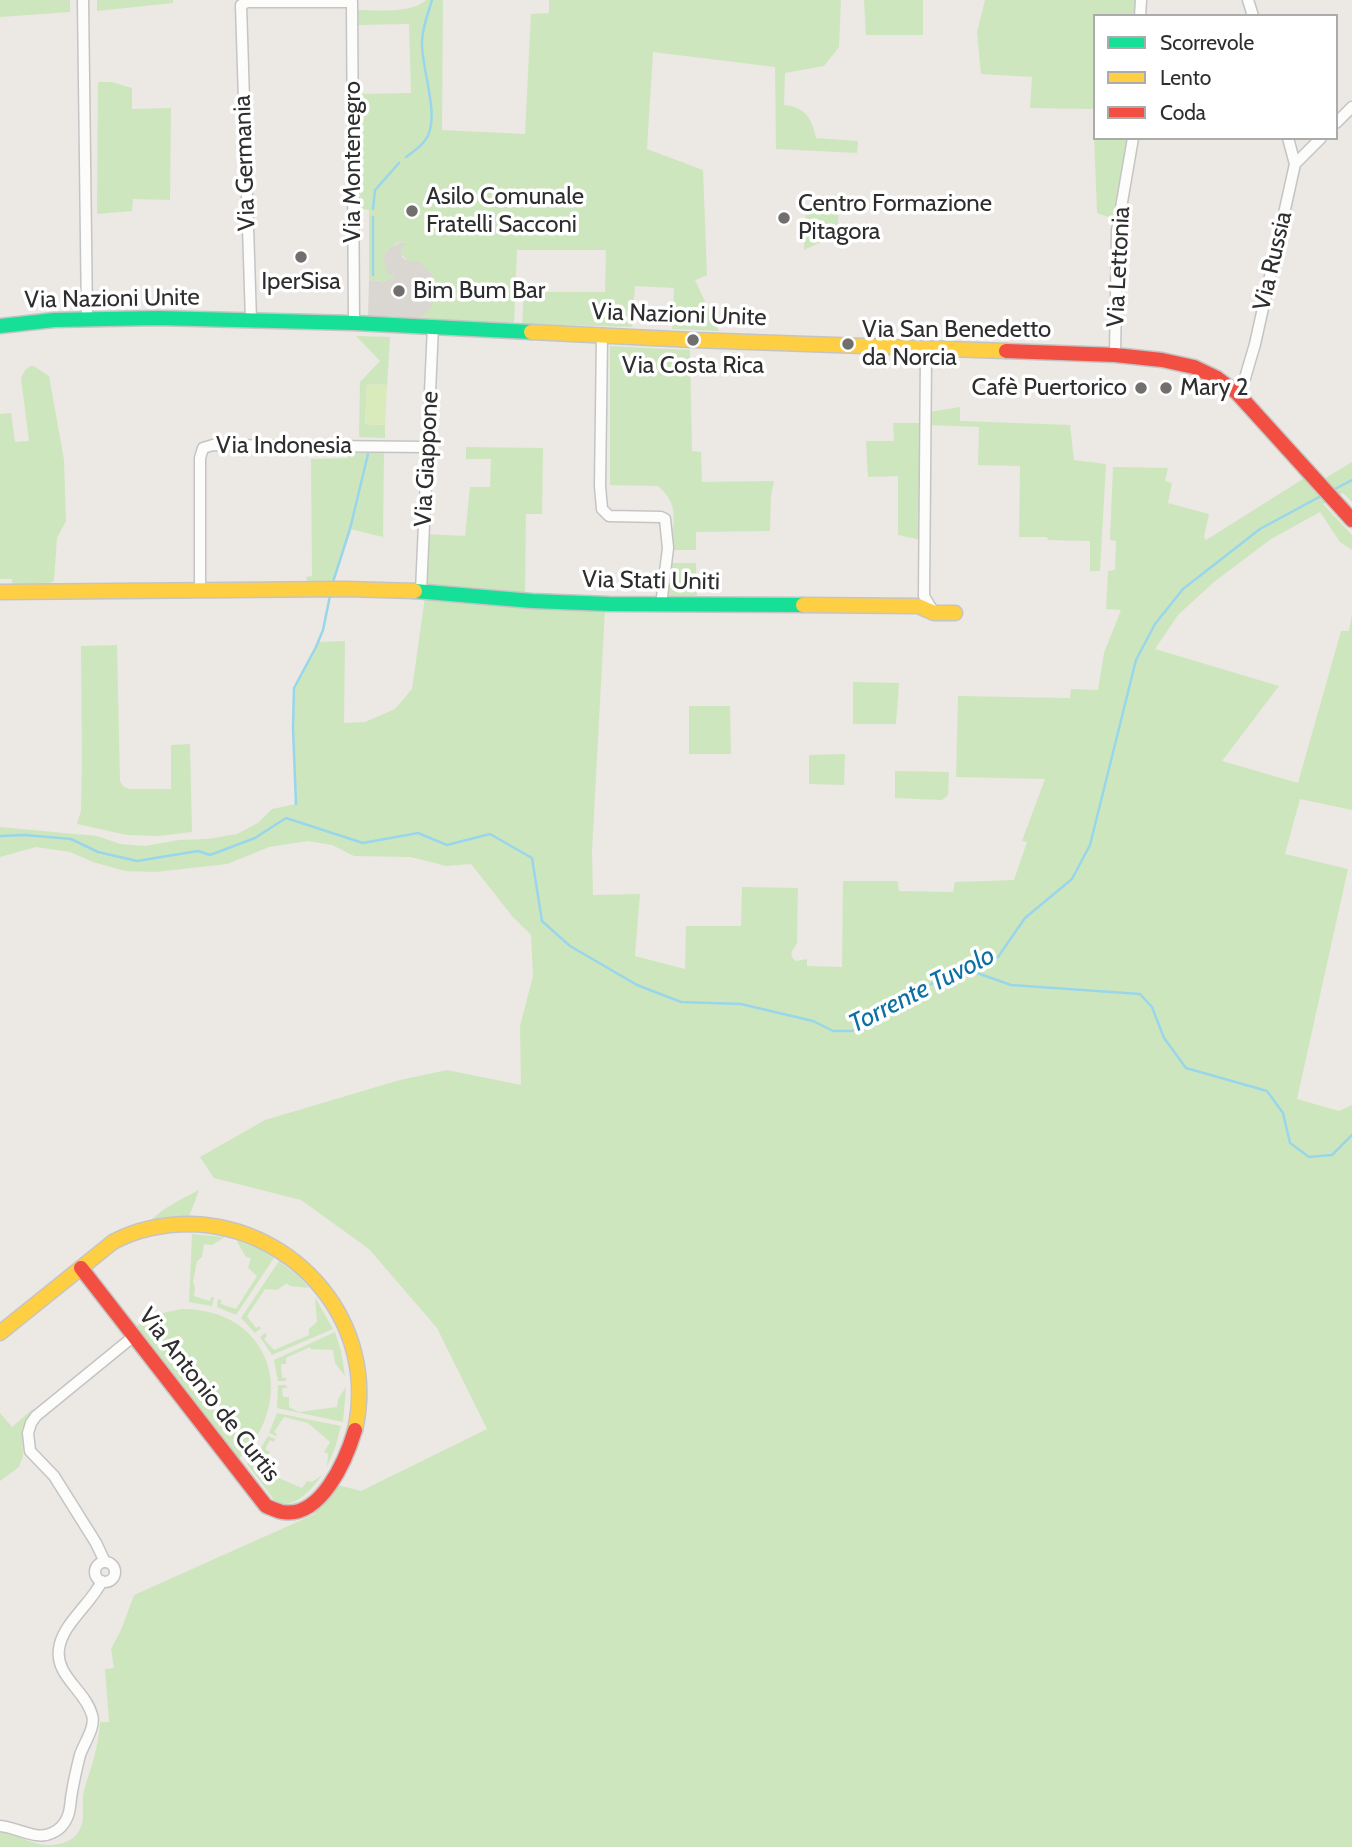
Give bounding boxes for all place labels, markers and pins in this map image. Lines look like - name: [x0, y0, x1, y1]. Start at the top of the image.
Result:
- place label: Asilo Comunale Fratelli Sacconi: [426, 183, 584, 239]
- place label: Centro Formazione Pitagora: [798, 190, 992, 246]
- marker: Asilo Comunale Fratelli Sacconi: [404, 203, 420, 219]
- marker: Centro Formazione Pitagora: [776, 210, 792, 226]
- marker: IperSisa: [293, 249, 309, 265]
- place label: IperSisa: [261, 268, 341, 296]
- place label: Bim Bum Bar: [413, 277, 545, 305]
- marker: Bim Bum Bar: [391, 283, 407, 299]
- place label: Via San Benedetto da Norcia: [862, 316, 1051, 372]
- marker: Via Costa Rica: [685, 332, 701, 348]
- marker: Via San Benedetto da Norcia: [840, 336, 856, 352]
- place label: Via Costa Rica: [622, 352, 764, 380]
- place label: Cafè Puertorico: [972, 374, 1127, 402]
- place label: Mary 2: [1180, 374, 1249, 402]
- marker: Cafè Puertorico: [1133, 380, 1149, 396]
- marker: Mary 2: [1158, 380, 1174, 396]

